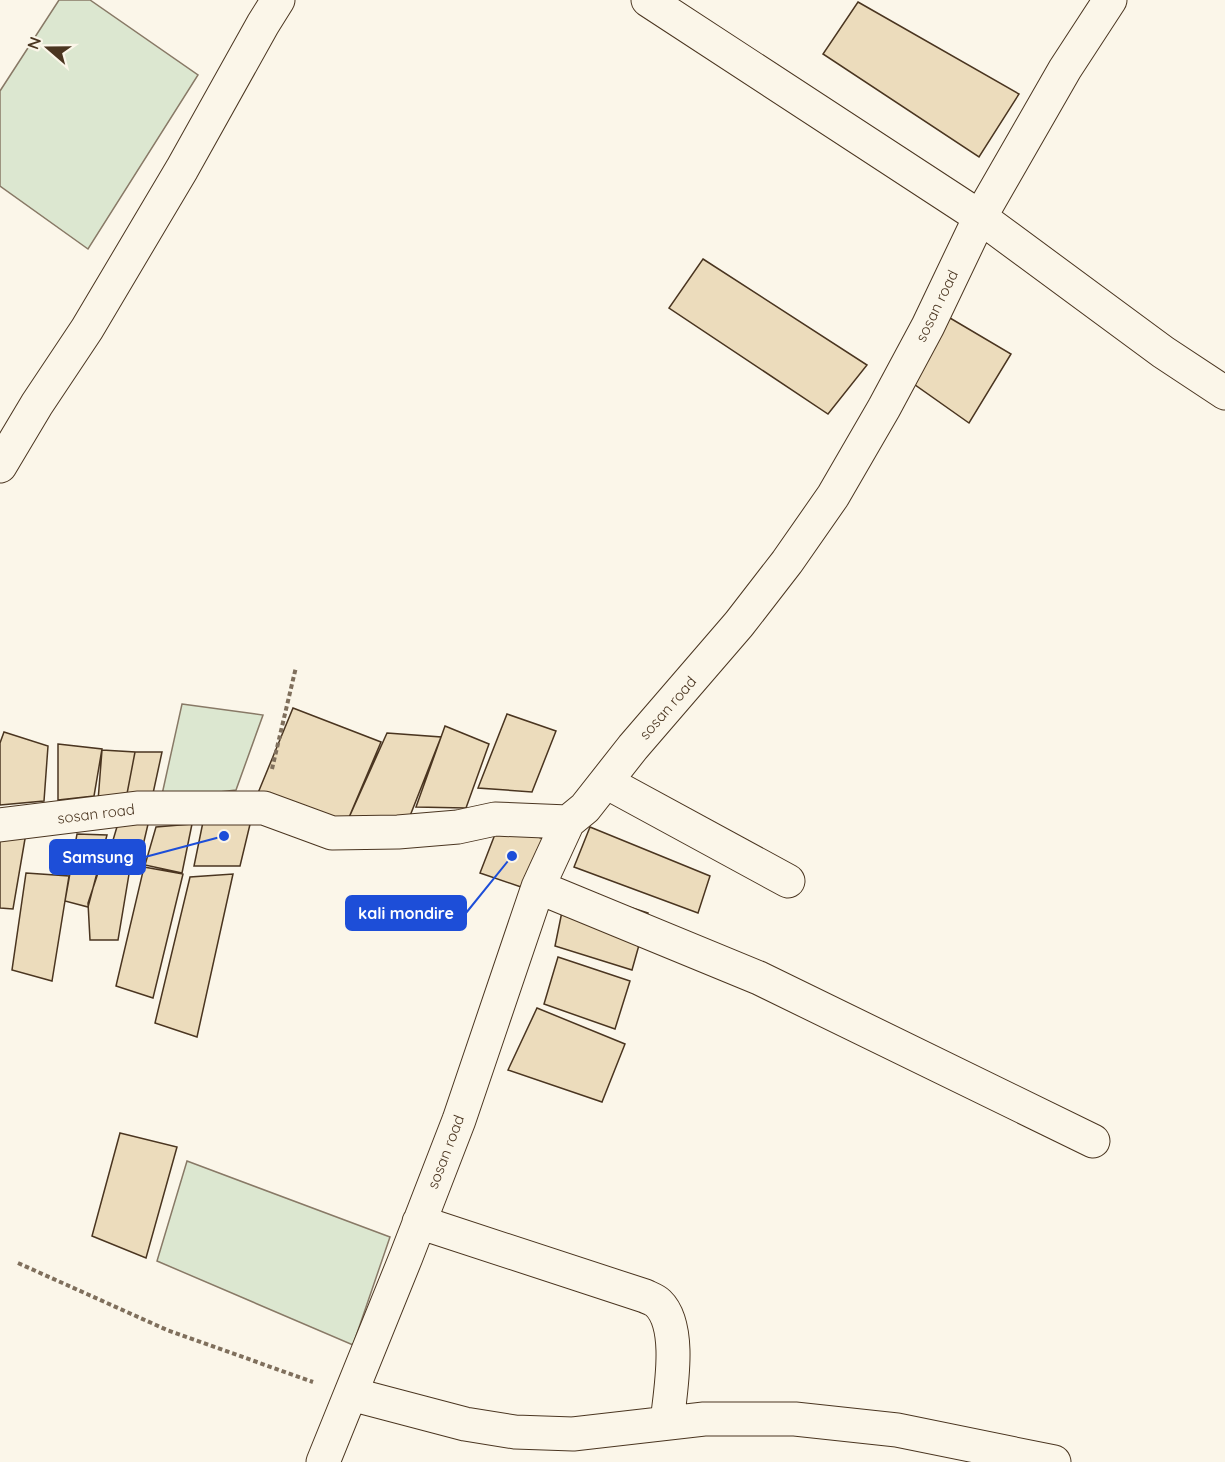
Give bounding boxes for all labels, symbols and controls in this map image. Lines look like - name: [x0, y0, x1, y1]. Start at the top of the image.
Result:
- north arrow: [18, 18, 78, 78]
- text: N: [22, 34, 45, 52]
- street label: sosan road: [911, 267, 962, 345]
- street label: sosan road: [635, 672, 700, 743]
- street label: sosan road: [56, 799, 136, 828]
- callout: Samsung: [50, 840, 145, 874]
- text: Samsung: [62, 847, 134, 867]
- callout: kali mondire: [346, 896, 466, 930]
- text: kali mondire: [358, 903, 454, 923]
- street label: sosan road: [423, 1112, 468, 1192]

